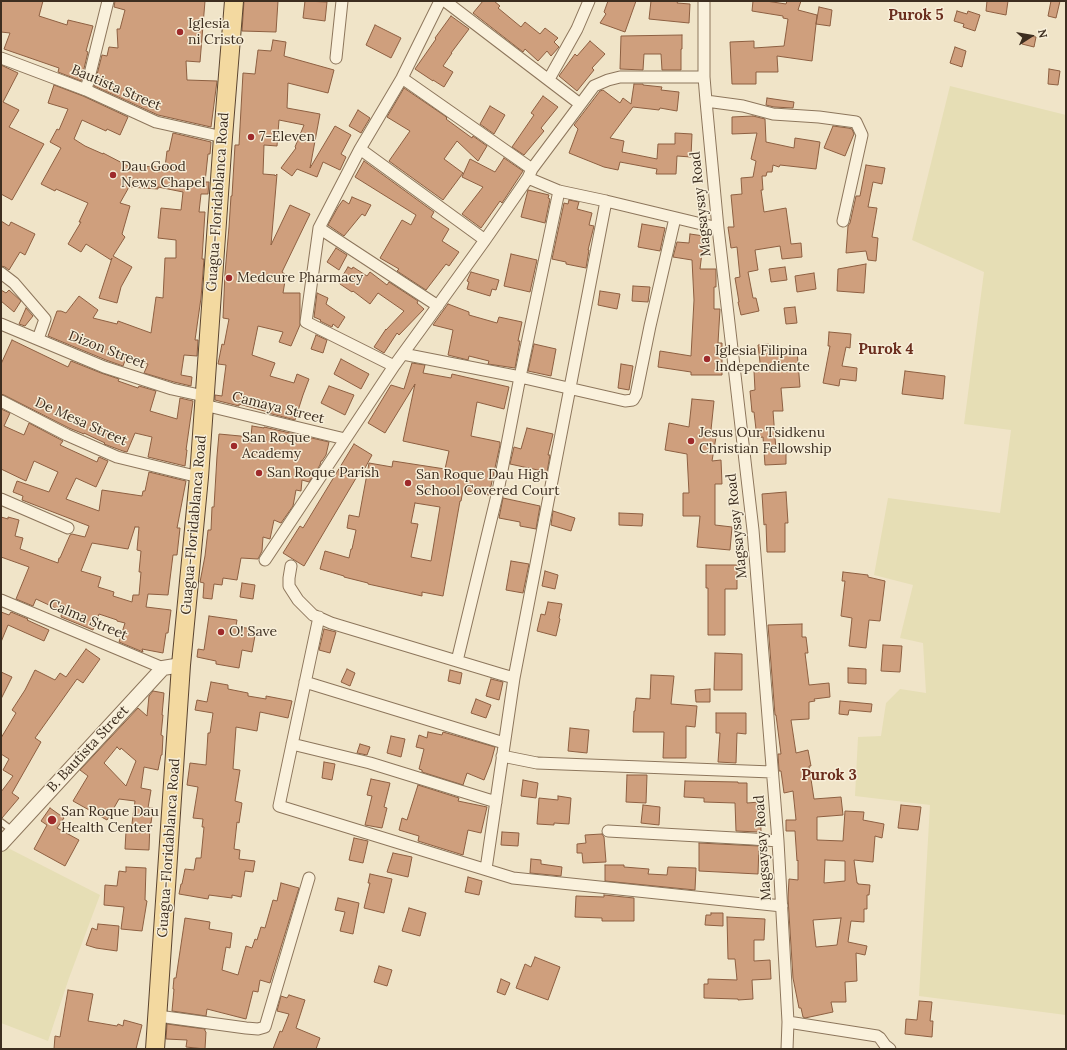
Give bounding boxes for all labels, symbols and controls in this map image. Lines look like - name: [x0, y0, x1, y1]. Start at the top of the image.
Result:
- district label: Purok 5: [888, 7, 944, 25]
- place label: Iglesia ni Cristo: [188, 16, 244, 48]
- north arrow: [1011, 16, 1051, 56]
- marker: Iglesia ni Cristo: [175, 27, 185, 37]
- text: N: [1035, 28, 1050, 39]
- street label: Bautista Street: [69, 62, 163, 114]
- street label: Guagua-Floridablanca Road: [203, 112, 233, 292]
- place label: 7-Eleven: [259, 129, 315, 145]
- marker: 7-Eleven: [246, 132, 256, 142]
- street label: Magsaysay Road: [687, 150, 715, 258]
- place label: Dau Good News Chapel: [121, 159, 206, 192]
- marker: Dau Good News Chapel: [108, 170, 118, 180]
- place label: Medcure Pharmacy: [237, 270, 363, 286]
- marker: Medcure Pharmacy: [224, 273, 234, 283]
- street label: Dizon Street: [66, 328, 148, 372]
- district label: Purok 4: [858, 341, 914, 359]
- place label: Iglesia Filipina Independiente: [715, 343, 810, 376]
- marker: Iglesia Filipina Independiente: [702, 354, 712, 364]
- street label: Camaya Street: [230, 388, 326, 428]
- street label: De Mesa Street: [32, 394, 130, 450]
- place label: Jesus Our Tsidkenu Christian Fellowship: [699, 425, 831, 458]
- place label: San Roque Academy: [242, 430, 310, 462]
- street label: Guagua-Floridablanca Road: [178, 435, 210, 615]
- marker: Jesus Our Tsidkenu Christian Fellowship: [686, 436, 696, 446]
- marker: San Roque Academy: [229, 441, 239, 451]
- place label: San Roque Parish: [267, 465, 379, 481]
- place label: San Roque Dau High School Covered Court: [416, 467, 560, 500]
- marker: San Roque Parish: [254, 468, 264, 478]
- street label: Magsaysay Road: [723, 472, 751, 580]
- marker: San Roque Dau High School Covered Court: [403, 478, 413, 488]
- street label: Calma Street: [46, 596, 130, 644]
- place label: O! Save: [229, 624, 277, 640]
- marker: O! Save: [216, 627, 226, 637]
- street label: B. Bautista Street: [44, 702, 132, 796]
- street label: Guagua-Floridablanca Road: [154, 758, 184, 938]
- district label: Purok 3: [801, 767, 857, 785]
- street label: Magsaysay Road: [751, 795, 775, 901]
- place label: San Roque Dau Health Center: [61, 804, 159, 836]
- marker: San Roque Dau Health Center: [46, 814, 58, 826]

